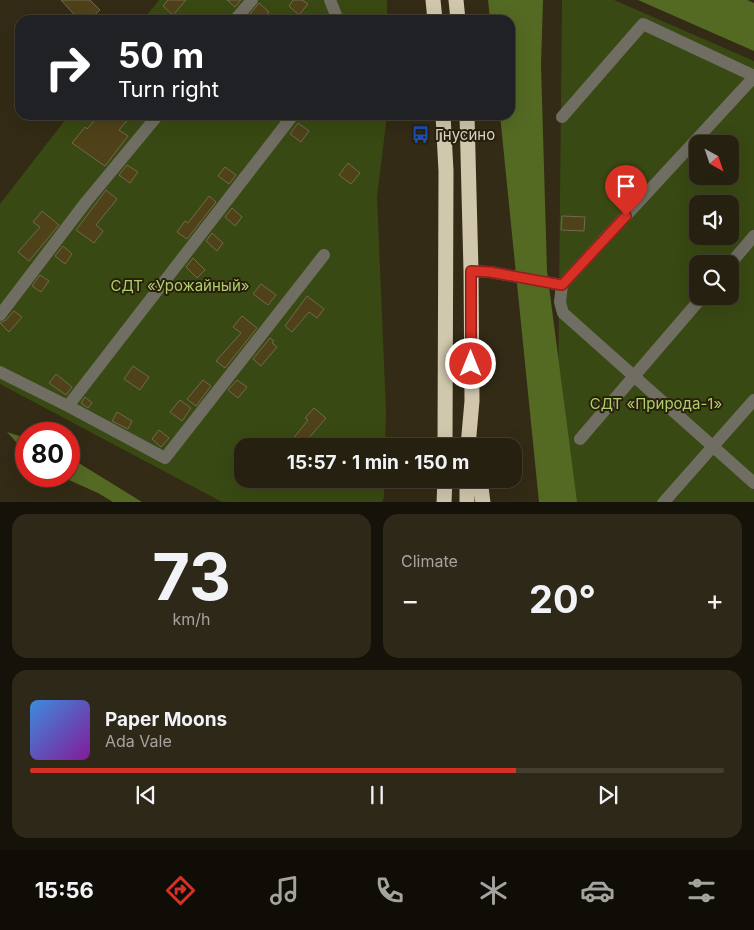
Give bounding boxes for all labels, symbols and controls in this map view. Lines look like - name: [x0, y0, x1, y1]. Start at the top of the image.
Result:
- text: 50 m: [118, 34, 204, 76]
- icon: right: [35, 35, 100, 100]
- text: Turn right: [118, 76, 219, 102]
- bus stop icon: Гнусино: [411, 125, 431, 145]
- place label: Гнусино: [435, 125, 495, 144]
- north arrow: [689, 135, 739, 185]
- map controls: [689, 135, 739, 305]
- pin: [605, 165, 647, 216]
- icon: arrive: [612, 172, 640, 200]
- button: sound: [689, 195, 739, 245]
- button: search: [689, 255, 739, 305]
- park label: СДТ «Урожайный»: [110, 276, 250, 295]
- position arrow: [444, 337, 496, 389]
- park label: СДТ «Природа-1»: [590, 394, 722, 413]
- speed limit sign: 80: [15, 422, 80, 487]
- text: 15:57 · 1 min · 150 m: [287, 451, 469, 474]
- text: 73: [152, 537, 231, 616]
- text: Climate: [401, 551, 458, 571]
- text: 20°: [529, 576, 596, 622]
- text: −: [401, 583, 420, 617]
- text: +: [705, 583, 724, 617]
- text: km/h: [172, 609, 211, 629]
- text: Paper Moons: [105, 708, 227, 731]
- text: Ada Vale: [105, 731, 172, 751]
- icon: previous: [132, 781, 160, 809]
- icon: pause: [363, 781, 391, 809]
- icon: next: [594, 781, 622, 809]
- icon: directions: [163, 873, 198, 908]
- icon: music: [267, 873, 302, 908]
- icon: phone: [372, 873, 407, 908]
- icon: climate: [476, 873, 511, 908]
- icon: car: [580, 873, 615, 908]
- icon: filters: [684, 873, 719, 908]
- text: 15:56: [35, 877, 94, 903]

